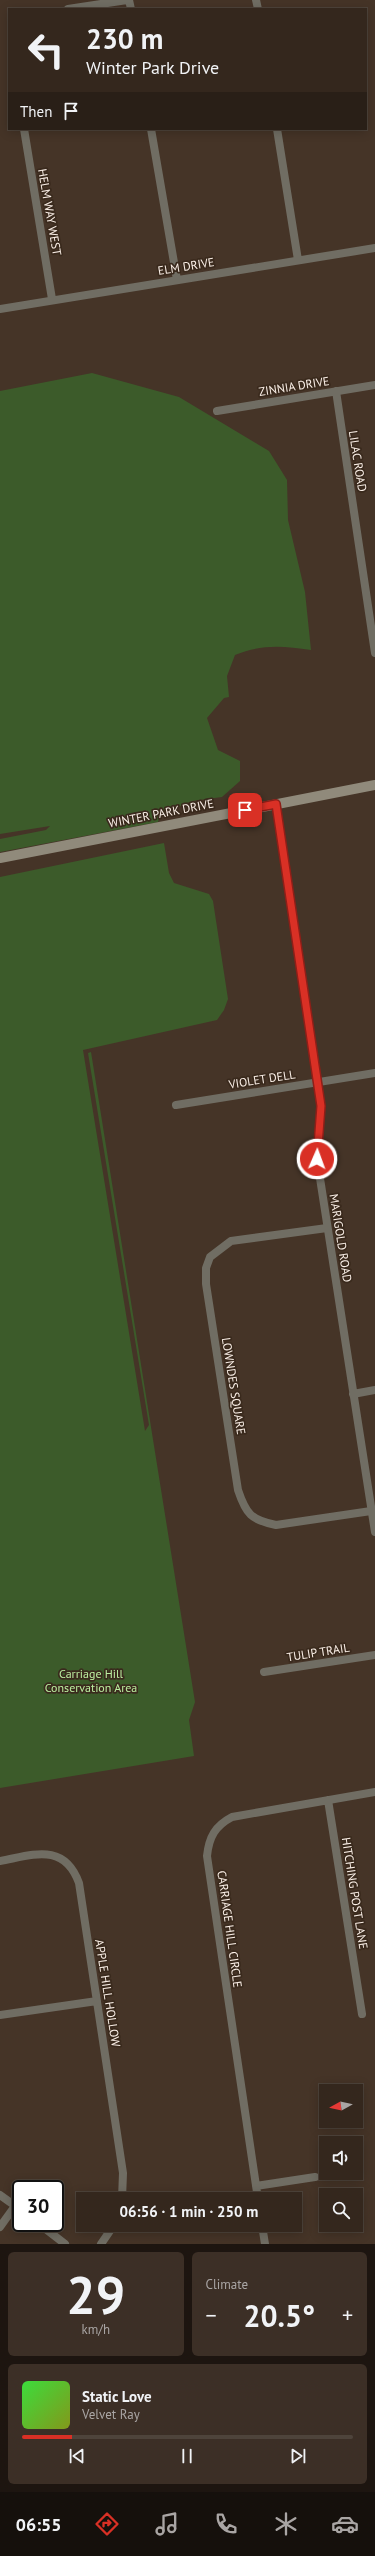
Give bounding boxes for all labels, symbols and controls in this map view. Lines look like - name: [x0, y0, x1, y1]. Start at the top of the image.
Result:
- text: 230 m: [86, 20, 163, 57]
- icon: left: [20, 24, 72, 76]
- text: Winter Park Drive: [86, 56, 219, 79]
- icon: arrive: [60, 100, 82, 122]
- text: Then: [20, 102, 52, 121]
- street label: HELM WAY WEST: [35, 167, 65, 257]
- street label: ELM DRIVE: [157, 254, 215, 278]
- street label: ZINNIA DRIVE: [258, 373, 330, 399]
- street label: LILAC ROAD: [346, 429, 370, 493]
- pin: [228, 793, 262, 827]
- street label: WINTER PARK DRIVE: [107, 795, 215, 831]
- icon: arrive: [234, 799, 256, 821]
- street label: VIOLET DELL: [227, 1066, 296, 1092]
- position arrow: [296, 1138, 338, 1180]
- street label: MARIGOLD ROAD: [327, 1193, 355, 1283]
- street label: LOWNDES SQUARE: [219, 1336, 249, 1436]
- street label: TULIP TRAIL: [285, 1640, 351, 1664]
- park label: Carriage Hill Conservation Area: [45, 1666, 137, 1695]
- street label: HITCHING POST LANE: [339, 1836, 371, 1950]
- street label: CARRIAGE HILL CIRCLE: [214, 1869, 246, 1989]
- street label: APPLE HILL HOLLOW: [92, 1938, 124, 2048]
- north arrow: [319, 2084, 363, 2128]
- map controls: [319, 2084, 363, 2232]
- button: sound: [319, 2136, 363, 2180]
- speed limit sign: 30: [12, 2180, 64, 2232]
- button: search: [319, 2188, 363, 2232]
- text: 06:56 · 1 min · 250 m: [120, 2202, 258, 2221]
- text: 29: [66, 2261, 125, 2328]
- text: Climate: [206, 2276, 248, 2293]
- text: 20.5°: [243, 2296, 315, 2335]
- text: −: [206, 2301, 217, 2329]
- text: +: [342, 2301, 353, 2329]
- text: km/h: [82, 2321, 110, 2338]
- text: Static Love: [82, 2387, 152, 2406]
- text: Velvet Ray: [82, 2406, 140, 2423]
- icon: previous: [66, 2445, 88, 2467]
- icon: pause: [176, 2445, 198, 2467]
- icon: next: [287, 2445, 309, 2467]
- icon: directions: [93, 2510, 121, 2538]
- icon: music: [153, 2510, 181, 2538]
- icon: phone: [212, 2510, 240, 2538]
- icon: climate: [272, 2510, 300, 2538]
- icon: car: [331, 2510, 359, 2538]
- text: 06:55: [16, 2513, 61, 2536]

